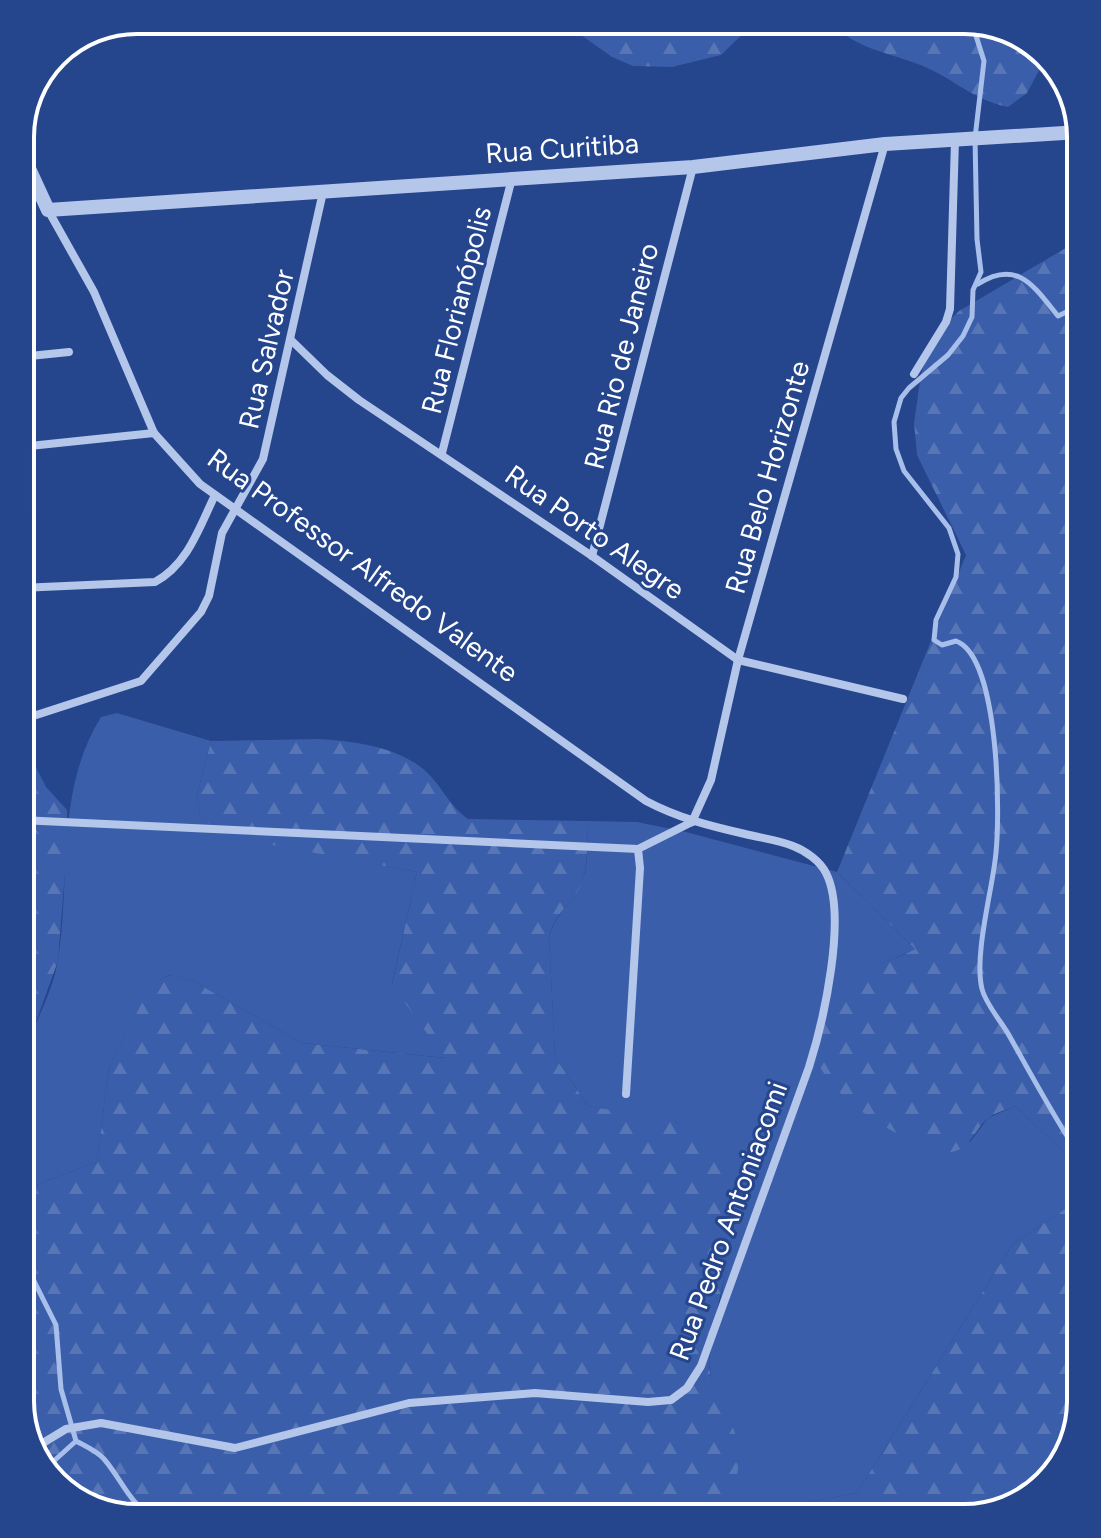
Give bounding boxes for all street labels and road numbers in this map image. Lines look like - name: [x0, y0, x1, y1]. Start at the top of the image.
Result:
- street label: Rua Curitiba: [484, 126, 640, 170]
- street label: Rua Florianópolis: [414, 203, 498, 417]
- street label: Rua Rio de Janeiro: [576, 239, 666, 473]
- street label: Rua Salvador: [231, 265, 301, 432]
- street label: Rua Belo Horizonte: [717, 357, 817, 597]
- street label: Rua Professor Alfredo Valente: [201, 441, 525, 689]
- street label: Rua Porto Alegre: [499, 457, 691, 607]
- street label: Rua Pedro Antoniacomi: [662, 1077, 794, 1365]

